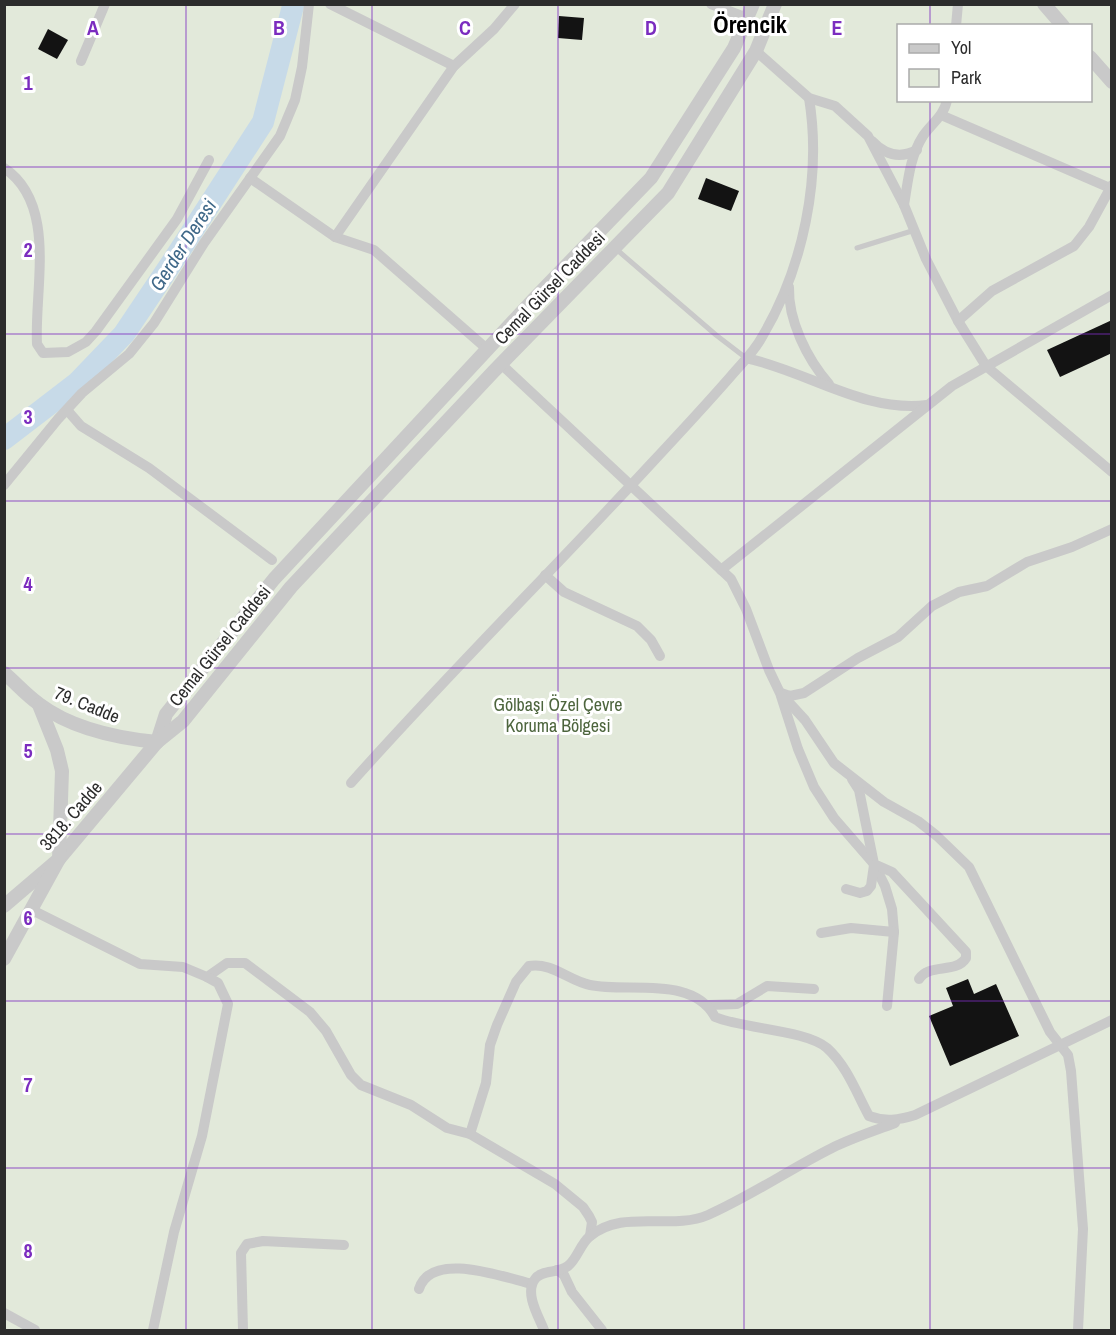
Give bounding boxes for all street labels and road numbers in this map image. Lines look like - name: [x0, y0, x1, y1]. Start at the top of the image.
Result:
- street label: Cemal Gürsel Caddesi: [489, 225, 610, 350]
- street label: Cemal Gürsel Caddesi: [163, 580, 276, 712]
- street label: 79. Cadde: [51, 680, 123, 729]
- street label: 3818. Cadde: [33, 776, 108, 856]

